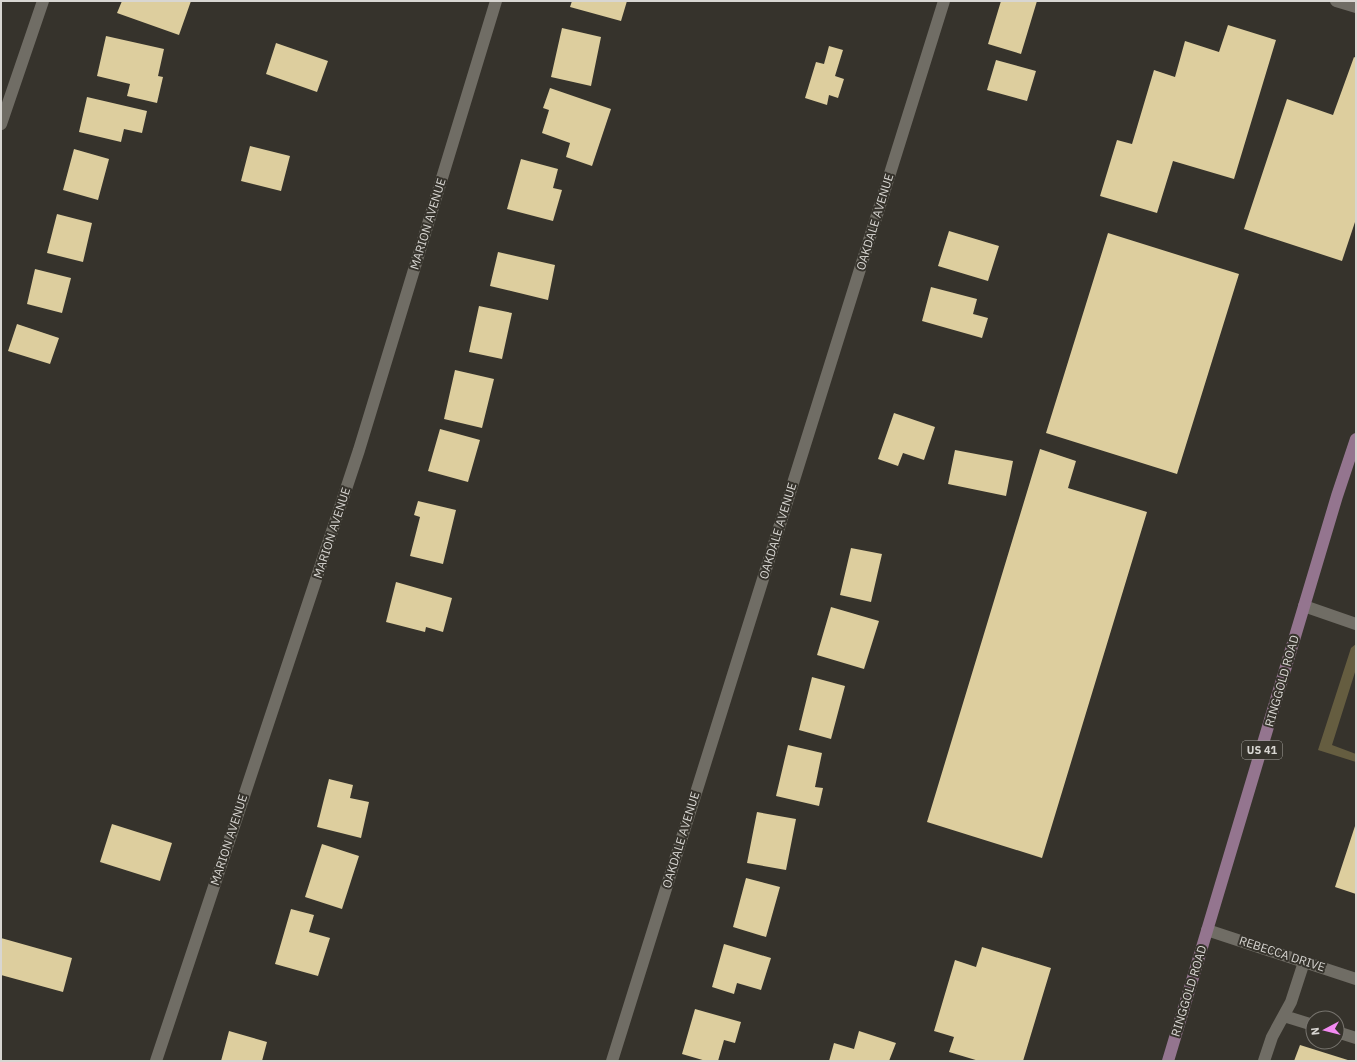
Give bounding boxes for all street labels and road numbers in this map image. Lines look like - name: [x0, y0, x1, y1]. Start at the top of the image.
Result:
- street label: OAKDALE AVENUE: [853, 172, 896, 272]
- street label: MARION AVENUE: [406, 176, 449, 271]
- street label: OAKDALE AVENUE: [756, 481, 799, 581]
- street label: MARION AVENUE: [310, 485, 353, 580]
- street label: RINGGOLD ROAD: [1261, 633, 1302, 728]
- road number: US 41: [1242, 741, 1282, 759]
- street label: OAKDALE AVENUE: [659, 790, 702, 890]
- street label: MARION AVENUE: [207, 792, 250, 887]
- street label: REBECCA DRIVE: [1237, 933, 1327, 975]
- street label: RINGGOLD ROAD: [1168, 943, 1210, 1038]

